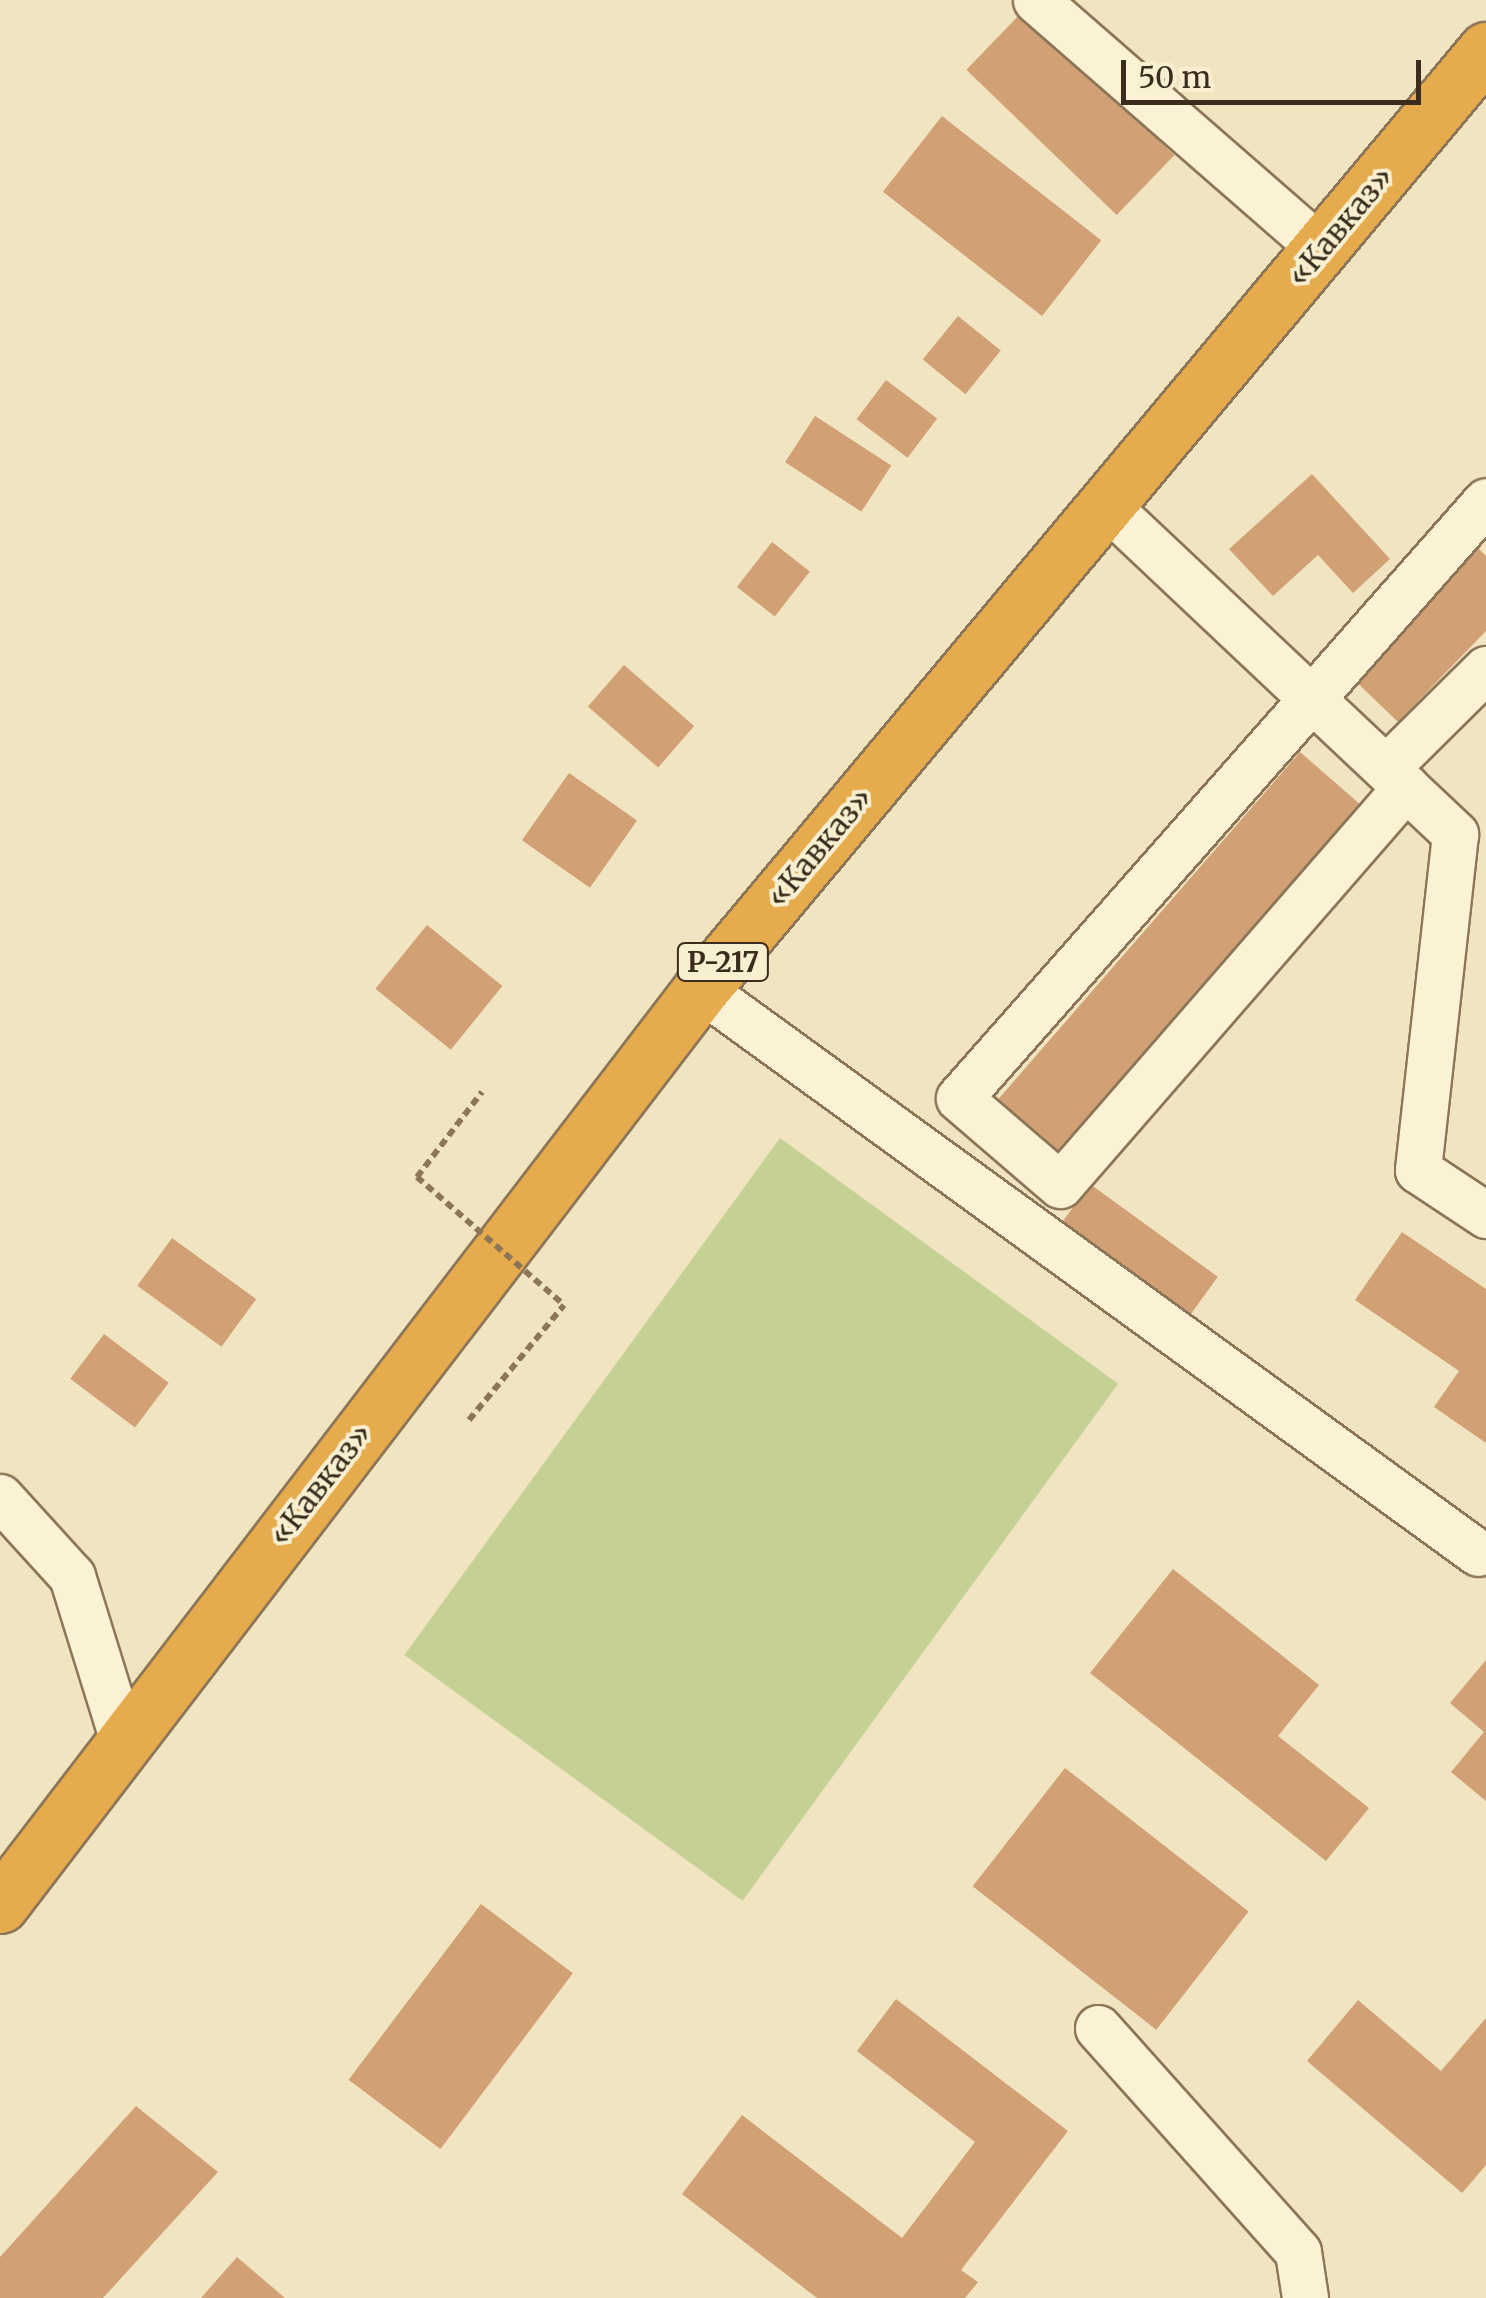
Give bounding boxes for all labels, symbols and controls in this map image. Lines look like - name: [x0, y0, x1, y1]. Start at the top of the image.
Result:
- scale bar: [1126, 40, 1426, 102]
- text: 50 m: [1138, 58, 1211, 96]
- street label: «Кавказ»: [1280, 159, 1400, 293]
- street label: «Кавказ»: [759, 780, 879, 914]
- road number: Р-217: [676, 939, 770, 985]
- street label: «Кавказ»: [261, 1416, 379, 1552]

